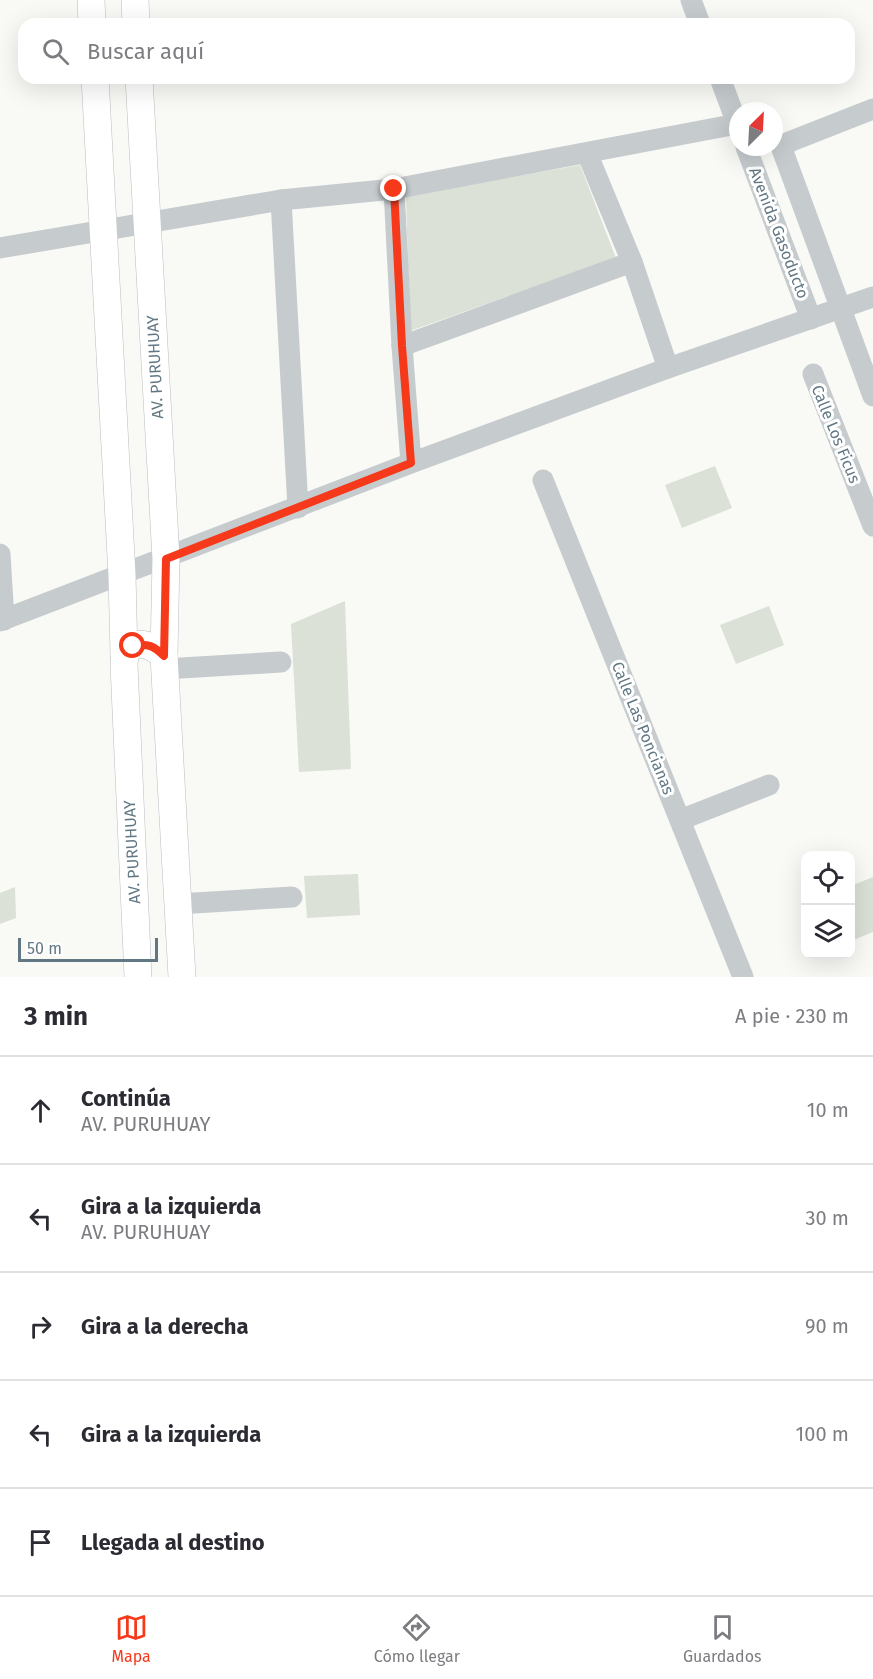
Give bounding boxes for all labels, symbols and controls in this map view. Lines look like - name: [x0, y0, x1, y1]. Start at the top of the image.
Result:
- search box: [18, 18, 855, 84]
- icon: search: [39, 35, 72, 68]
- text: Buscar aquí: [87, 38, 204, 65]
- north arrow: [729, 102, 783, 156]
- street label: Avenida Gasoducto: [745, 165, 813, 301]
- route end: [380, 175, 406, 201]
- street label: AV. PURUHUAY: [143, 315, 167, 419]
- street label: Calle Los Ficus: [808, 382, 864, 486]
- route start: [119, 632, 145, 658]
- street label: Calle Las Poncianas: [608, 659, 678, 797]
- street label: AV. PURUHUAY: [120, 800, 144, 904]
- map controls: [801, 851, 855, 959]
- button: locate: [801, 851, 855, 905]
- button: layers: [801, 905, 855, 959]
- scale bar: [18, 935, 158, 962]
- text: 50 m: [27, 939, 62, 958]
- text: 3 min: [24, 1001, 88, 1032]
- text: A pie · 230 m: [735, 1004, 849, 1028]
- text: Continúa: [81, 1085, 171, 1112]
- icon: ahead: [24, 1094, 57, 1127]
- text: 10 m: [807, 1098, 849, 1122]
- text: AV. PURUHUAY: [81, 1112, 211, 1136]
- text: Gira a la izquierda: [81, 1193, 261, 1220]
- icon: left: [24, 1202, 57, 1235]
- text: 30 m: [805, 1206, 849, 1230]
- text: AV. PURUHUAY: [81, 1220, 211, 1244]
- icon: right: [24, 1310, 57, 1343]
- text: Gira a la derecha: [81, 1313, 249, 1340]
- text: 90 m: [805, 1314, 849, 1338]
- icon: left: [24, 1418, 57, 1451]
- text: Gira a la izquierda: [81, 1421, 261, 1448]
- text: 100 m: [796, 1422, 849, 1446]
- icon: arrive: [24, 1526, 57, 1559]
- text: Llegada al destino: [81, 1529, 265, 1556]
- tab: Mapa: [112, 1611, 151, 1666]
- tab: Cómo llegar: [374, 1611, 460, 1666]
- tab: Guardados: [683, 1611, 761, 1666]

